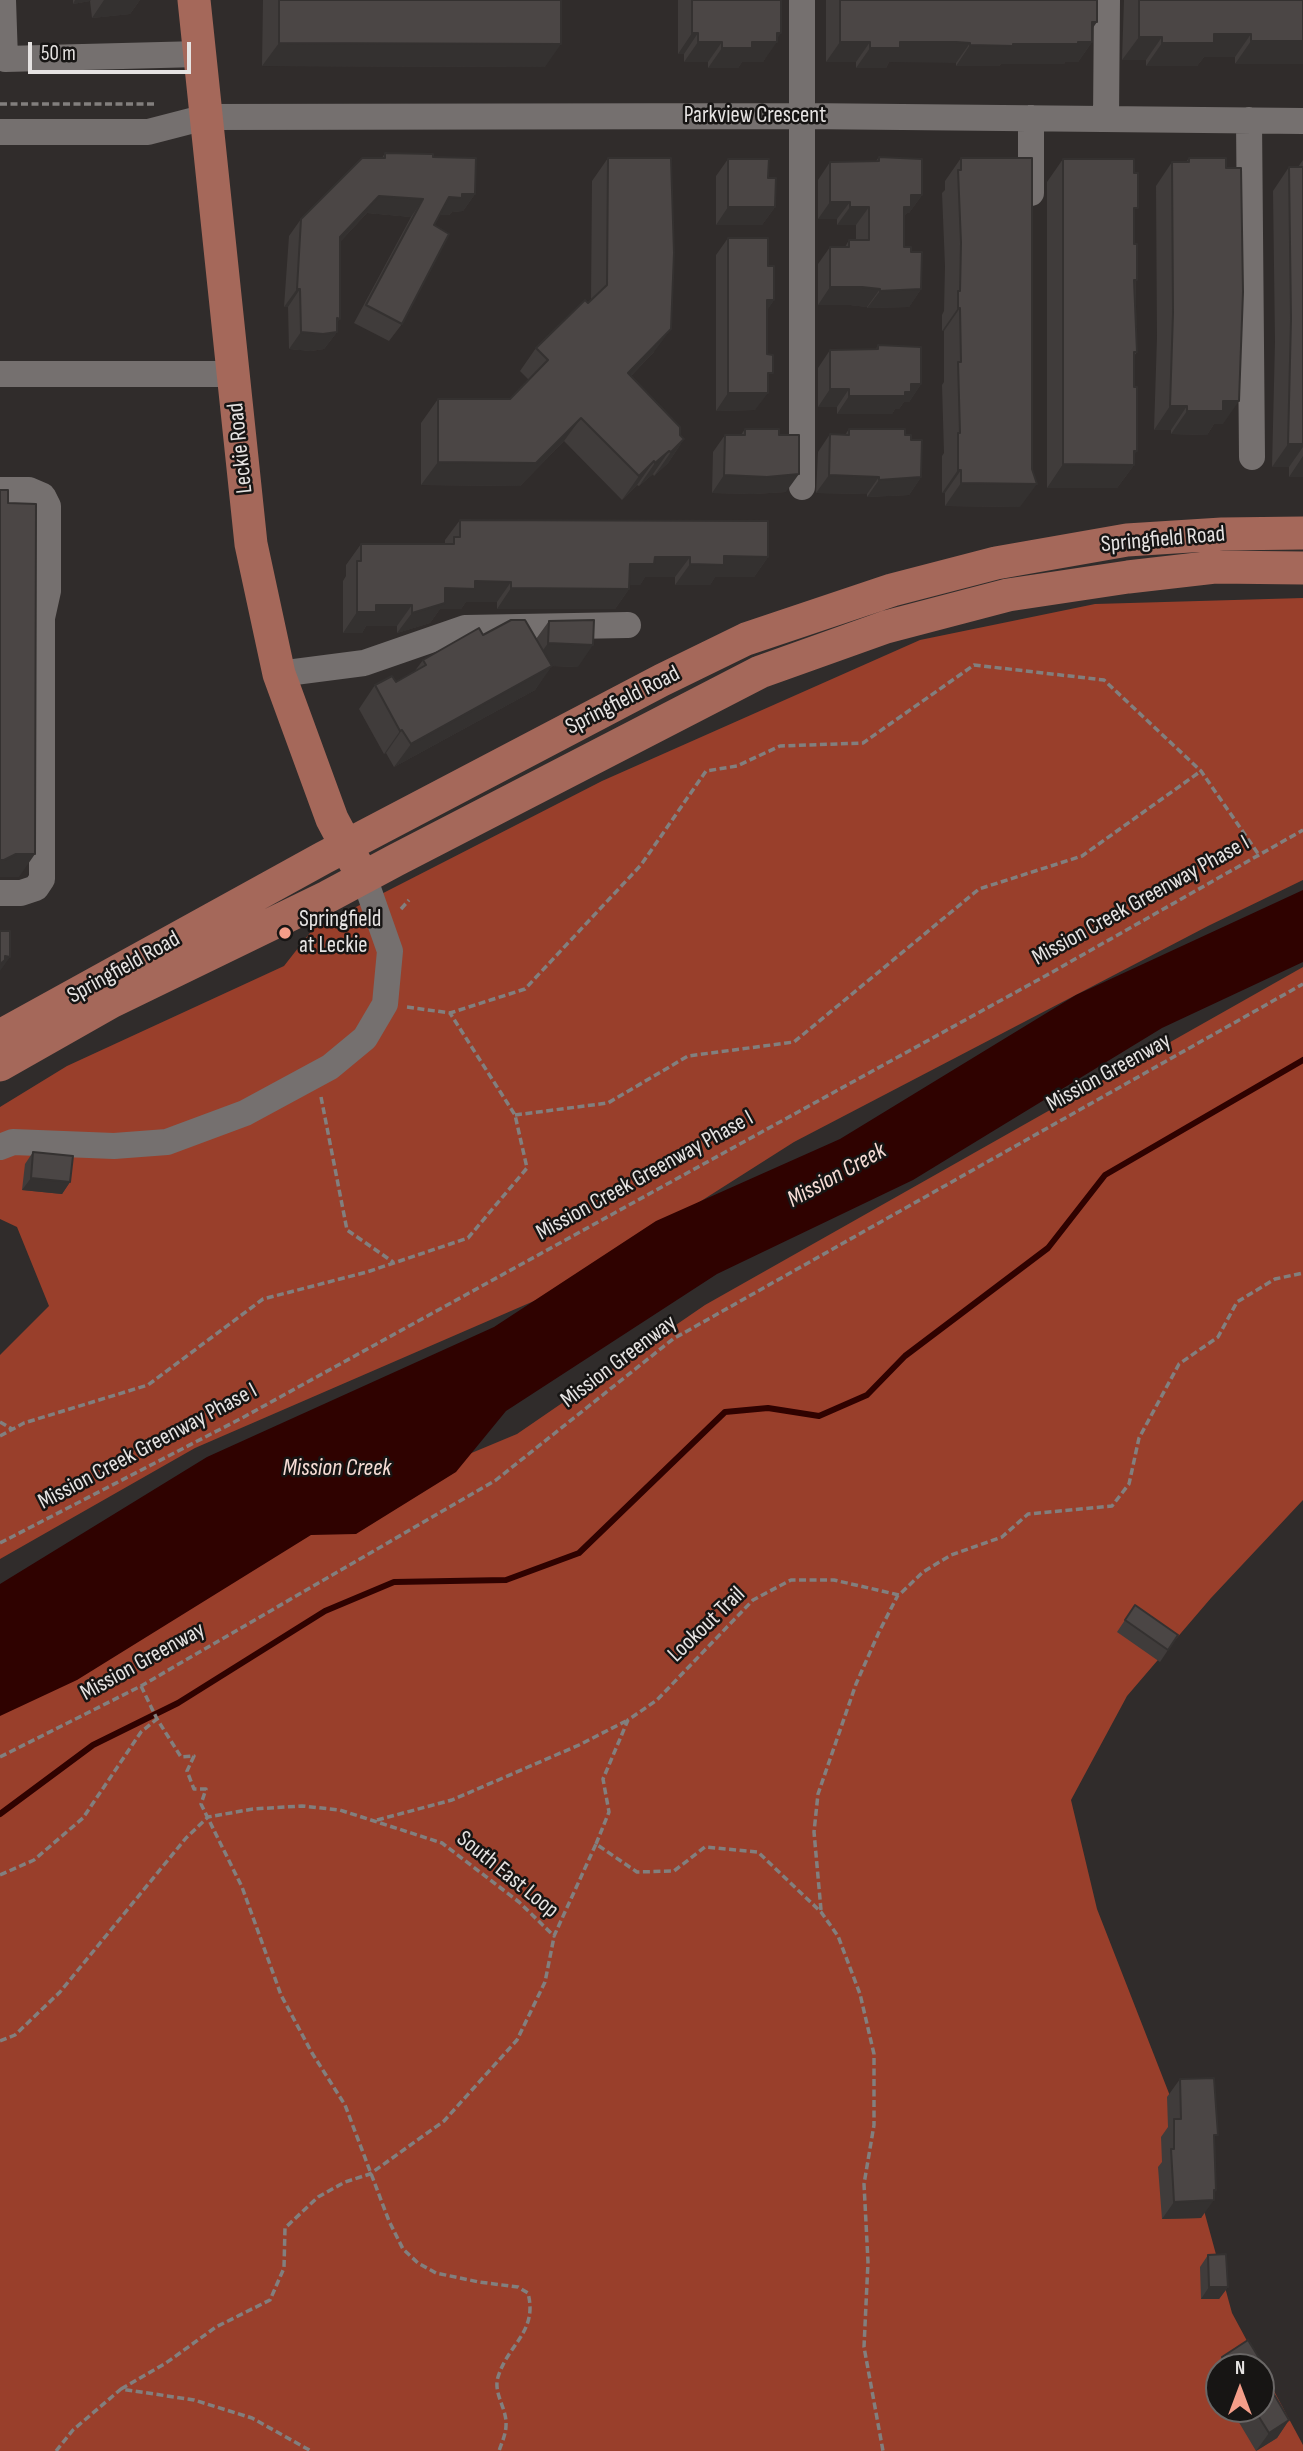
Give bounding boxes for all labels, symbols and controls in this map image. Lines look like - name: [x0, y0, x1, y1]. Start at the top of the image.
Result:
- scale bar: [32, 28, 194, 72]
- text: 50 m: [41, 41, 76, 66]
- street label: Parkview Crescent: [684, 102, 826, 130]
- street label: Leckie Road: [223, 401, 259, 495]
- street label: Springfield Road: [1100, 521, 1226, 559]
- street label: Springfield Road: [561, 660, 685, 742]
- street label: Mission Creek Greenway Phase I: [1028, 830, 1254, 972]
- place label: Springfield at Leckie: [299, 906, 381, 960]
- marker: Springfield at Leckie: [277, 925, 293, 941]
- street label: Springfield Road: [63, 926, 185, 1010]
- street label: Mission Greenway: [1042, 1028, 1176, 1118]
- street label: Mission Creek Greenway Phase I: [532, 1105, 758, 1247]
- water label: Mission Creek: [783, 1137, 891, 1215]
- street label: Mission Greenway: [556, 1310, 682, 1414]
- street label: Mission Creek Greenway Phase I: [34, 1378, 262, 1516]
- water label: Mission Creek: [283, 1455, 391, 1483]
- street label: Lookout Trail: [663, 1581, 751, 1669]
- street label: Mission Greenway: [76, 1617, 210, 1707]
- street label: South East Loop: [450, 1825, 564, 1925]
- north arrow: [1205, 2353, 1275, 2423]
- text: N: [1235, 2357, 1245, 2380]

